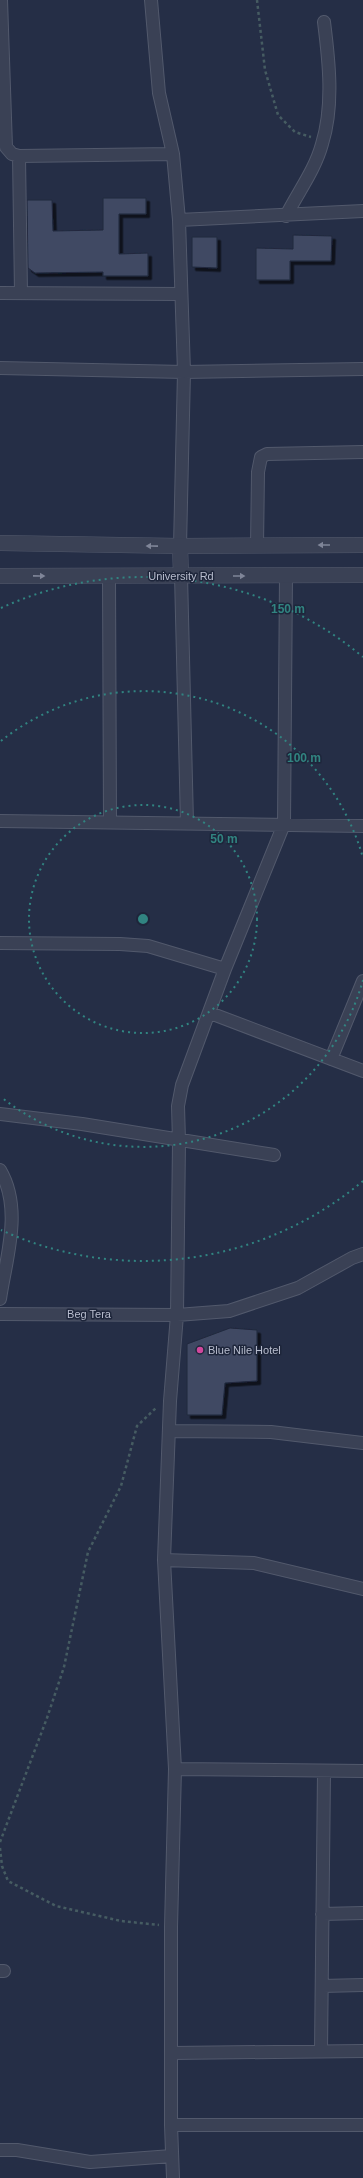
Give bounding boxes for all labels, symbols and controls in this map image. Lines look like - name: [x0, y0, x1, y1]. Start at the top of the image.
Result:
- one-way arrow: [317, 542, 330, 548]
- one-way arrow: [145, 543, 158, 549]
- street label: University Rd: [148, 570, 214, 582]
- one-way arrow: [33, 573, 46, 579]
- one-way arrow: [233, 573, 246, 579]
- text: 150 m: [271, 602, 305, 616]
- text: 100 m: [287, 751, 321, 765]
- text: 50 m: [210, 832, 238, 846]
- centre of rings: [136, 912, 150, 926]
- street label: Beg Tera: [67, 1308, 112, 1320]
- place label: Blue Nile Hotel: [208, 1344, 281, 1356]
- marker: Blue Nile Hotel: [195, 1345, 205, 1355]

